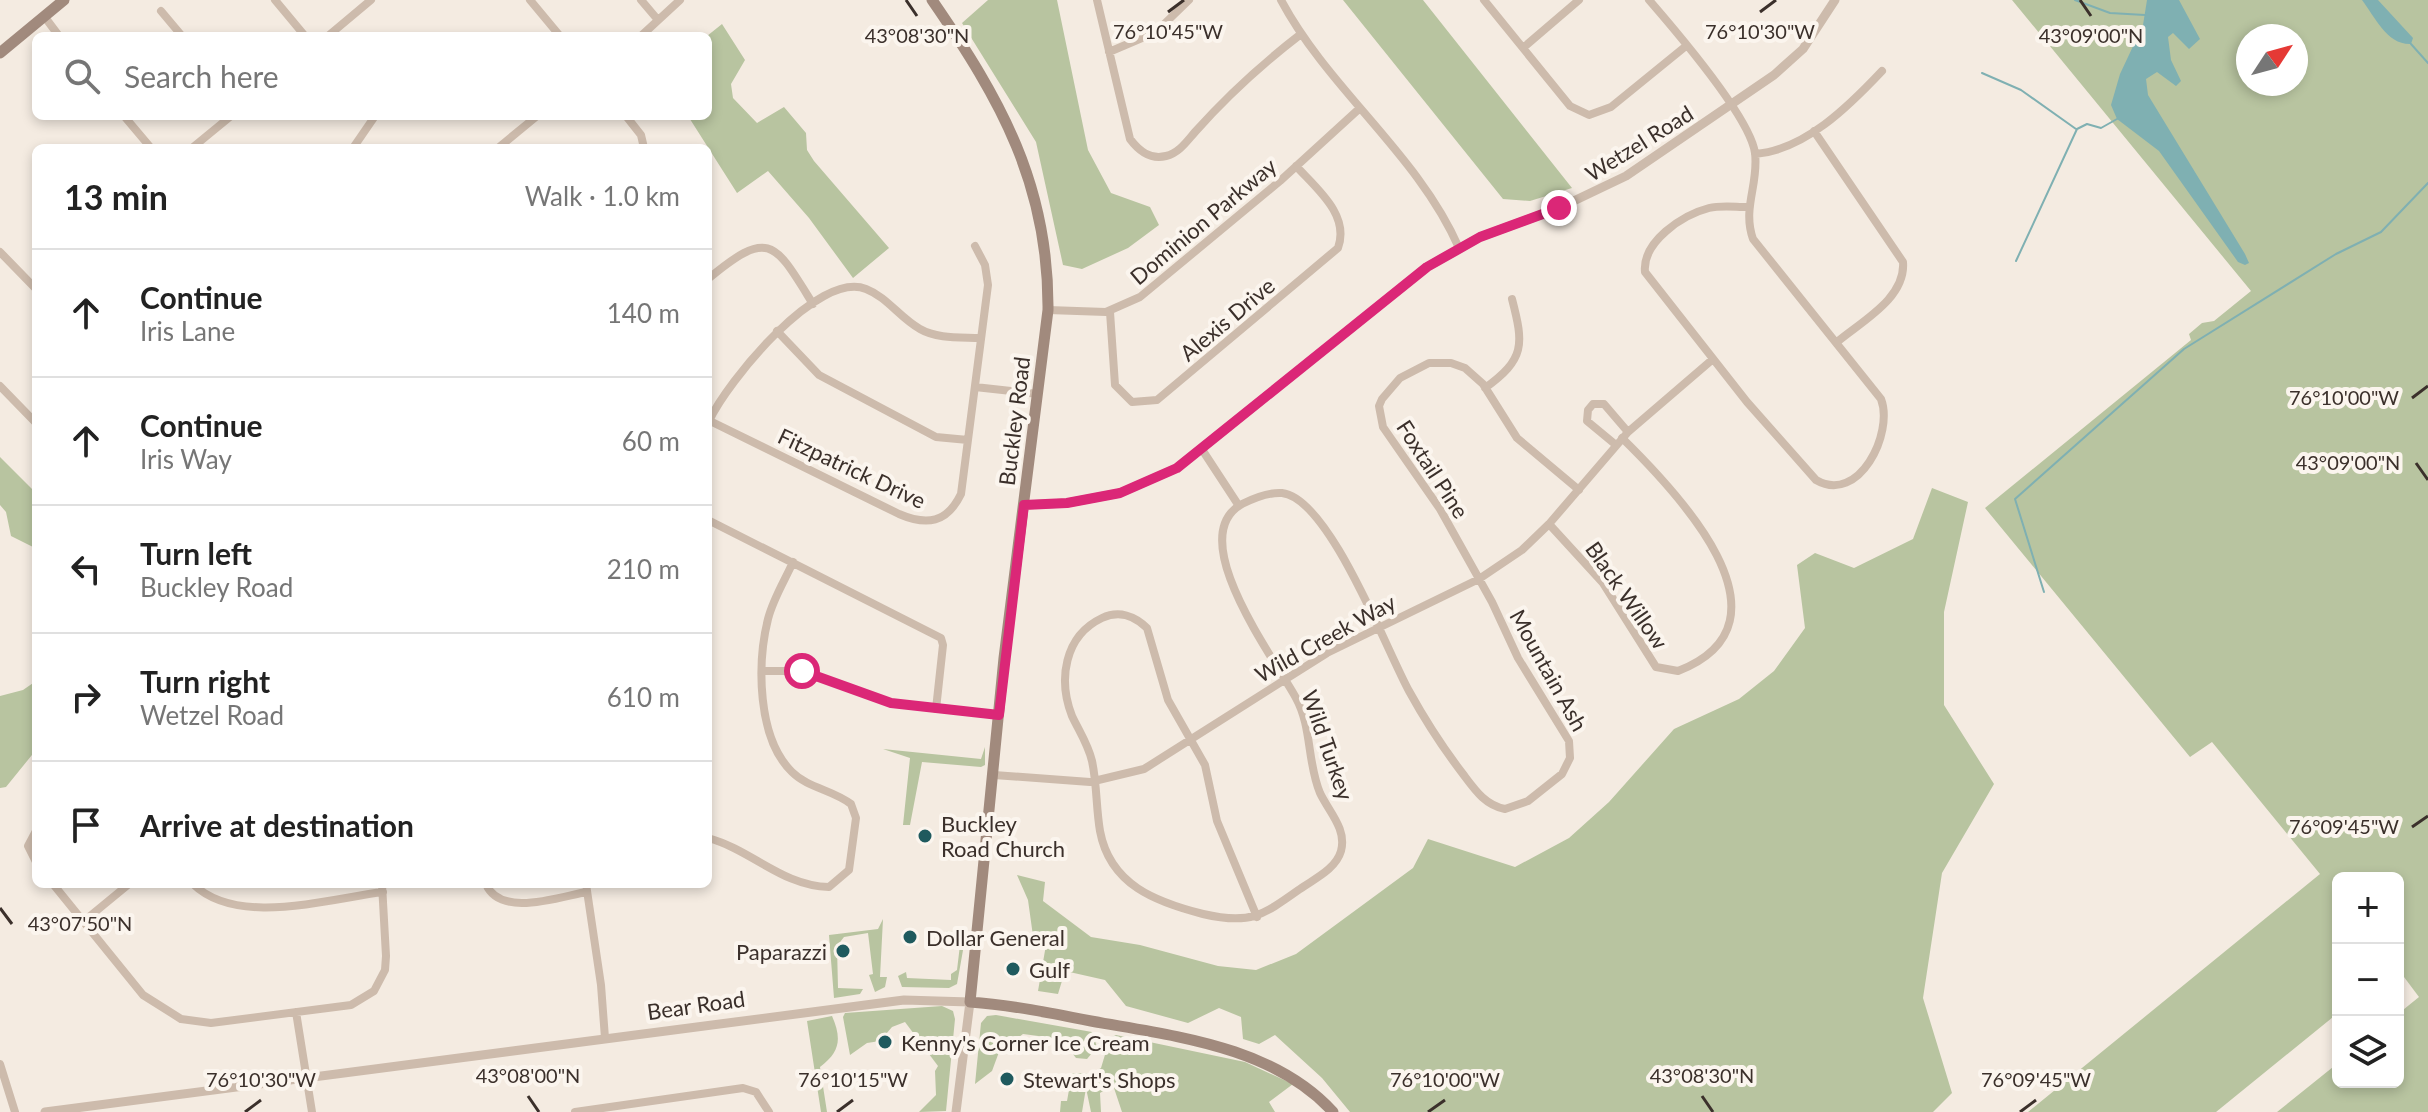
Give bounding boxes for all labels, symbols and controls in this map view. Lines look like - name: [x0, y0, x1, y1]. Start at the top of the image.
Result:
- text: 76°10'45"W: [1113, 19, 1223, 43]
- text: 76°10'30"W: [1705, 19, 1815, 43]
- text: 43°08'30"N: [865, 23, 969, 47]
- text: 43°09'00"N: [2039, 23, 2143, 47]
- north arrow: [2236, 24, 2308, 96]
- search box: [32, 32, 712, 120]
- icon: search: [60, 54, 104, 98]
- text: Search here: [124, 58, 279, 94]
- street label: Wetzel Road: [1580, 99, 1698, 187]
- street label: Dominion Parkway: [1124, 152, 1282, 290]
- text: 13 min: [64, 176, 168, 217]
- text: Walk · 1.0 km: [525, 180, 680, 212]
- route end: [1541, 190, 1577, 226]
- street label: Alexis Drive: [1174, 272, 1280, 366]
- text: Continue: [140, 279, 263, 315]
- icon: ahead: [64, 291, 108, 335]
- text: 140 m: [607, 297, 680, 329]
- text: Iris Lane: [140, 315, 235, 347]
- street label: Buckley Road: [993, 355, 1035, 487]
- text: 76°10'00"W: [2289, 385, 2399, 409]
- text: Continue: [140, 407, 263, 443]
- street label: Foxtail Pine: [1391, 415, 1475, 523]
- icon: ahead: [64, 419, 108, 463]
- street label: Fitzpatrick Drive: [774, 422, 930, 514]
- text: 60 m: [622, 425, 680, 457]
- text: Iris Way: [140, 443, 232, 475]
- text: 43°09'00"N: [2296, 450, 2400, 474]
- text: Turn left: [140, 535, 252, 571]
- street label: Black Willow: [1580, 536, 1674, 654]
- icon: left: [64, 547, 108, 591]
- text: 210 m: [607, 553, 680, 585]
- text: Buckley Road: [140, 571, 293, 603]
- street label: Wild Creek Way: [1250, 588, 1401, 688]
- street label: Mountain Ash: [1504, 604, 1594, 736]
- route start: [784, 653, 820, 689]
- text: Turn right: [140, 663, 270, 699]
- icon: right: [64, 675, 108, 719]
- text: 610 m: [607, 681, 680, 713]
- street label: Wild Turkey: [1297, 686, 1360, 804]
- text: Wetzel Road: [140, 699, 284, 731]
- icon: arrive: [64, 803, 108, 847]
- text: Arrive at destination: [140, 807, 414, 843]
- place label: Buckley Road Church: [941, 810, 1065, 862]
- text: 76°09'45"W: [2289, 814, 2399, 838]
- marker: Buckley Road Church: [916, 827, 934, 845]
- map controls: [2332, 872, 2404, 1088]
- button: +: [2332, 872, 2404, 944]
- text: 43°07'50"N: [28, 911, 132, 935]
- place label: Dollar General: [926, 924, 1065, 951]
- marker: Dollar General: [901, 928, 919, 946]
- place label: Paparazzi: [736, 938, 827, 965]
- marker: Paparazzi: [834, 942, 852, 960]
- button: −: [2332, 944, 2404, 1016]
- place label: Gulf: [1029, 956, 1070, 983]
- marker: Gulf: [1004, 960, 1022, 978]
- street label: Bear Road: [645, 985, 747, 1025]
- button: layers: [2332, 1016, 2404, 1088]
- place label: Kenny's Corner Ice Cream: [901, 1029, 1150, 1056]
- marker: Kenny's Corner Ice Cream: [876, 1033, 894, 1051]
- text: 43°08'00"N: [476, 1063, 580, 1087]
- text: 43°08'30"N: [1650, 1063, 1754, 1087]
- place label: Stewart's Shops: [1023, 1066, 1176, 1093]
- text: 76°10'30"W: [206, 1067, 316, 1091]
- text: 76°10'15"W: [798, 1067, 908, 1091]
- text: 76°10'00"W: [1390, 1067, 1500, 1091]
- text: 76°09'45"W: [1981, 1067, 2091, 1091]
- marker: Stewart's Shops: [998, 1070, 1016, 1088]

